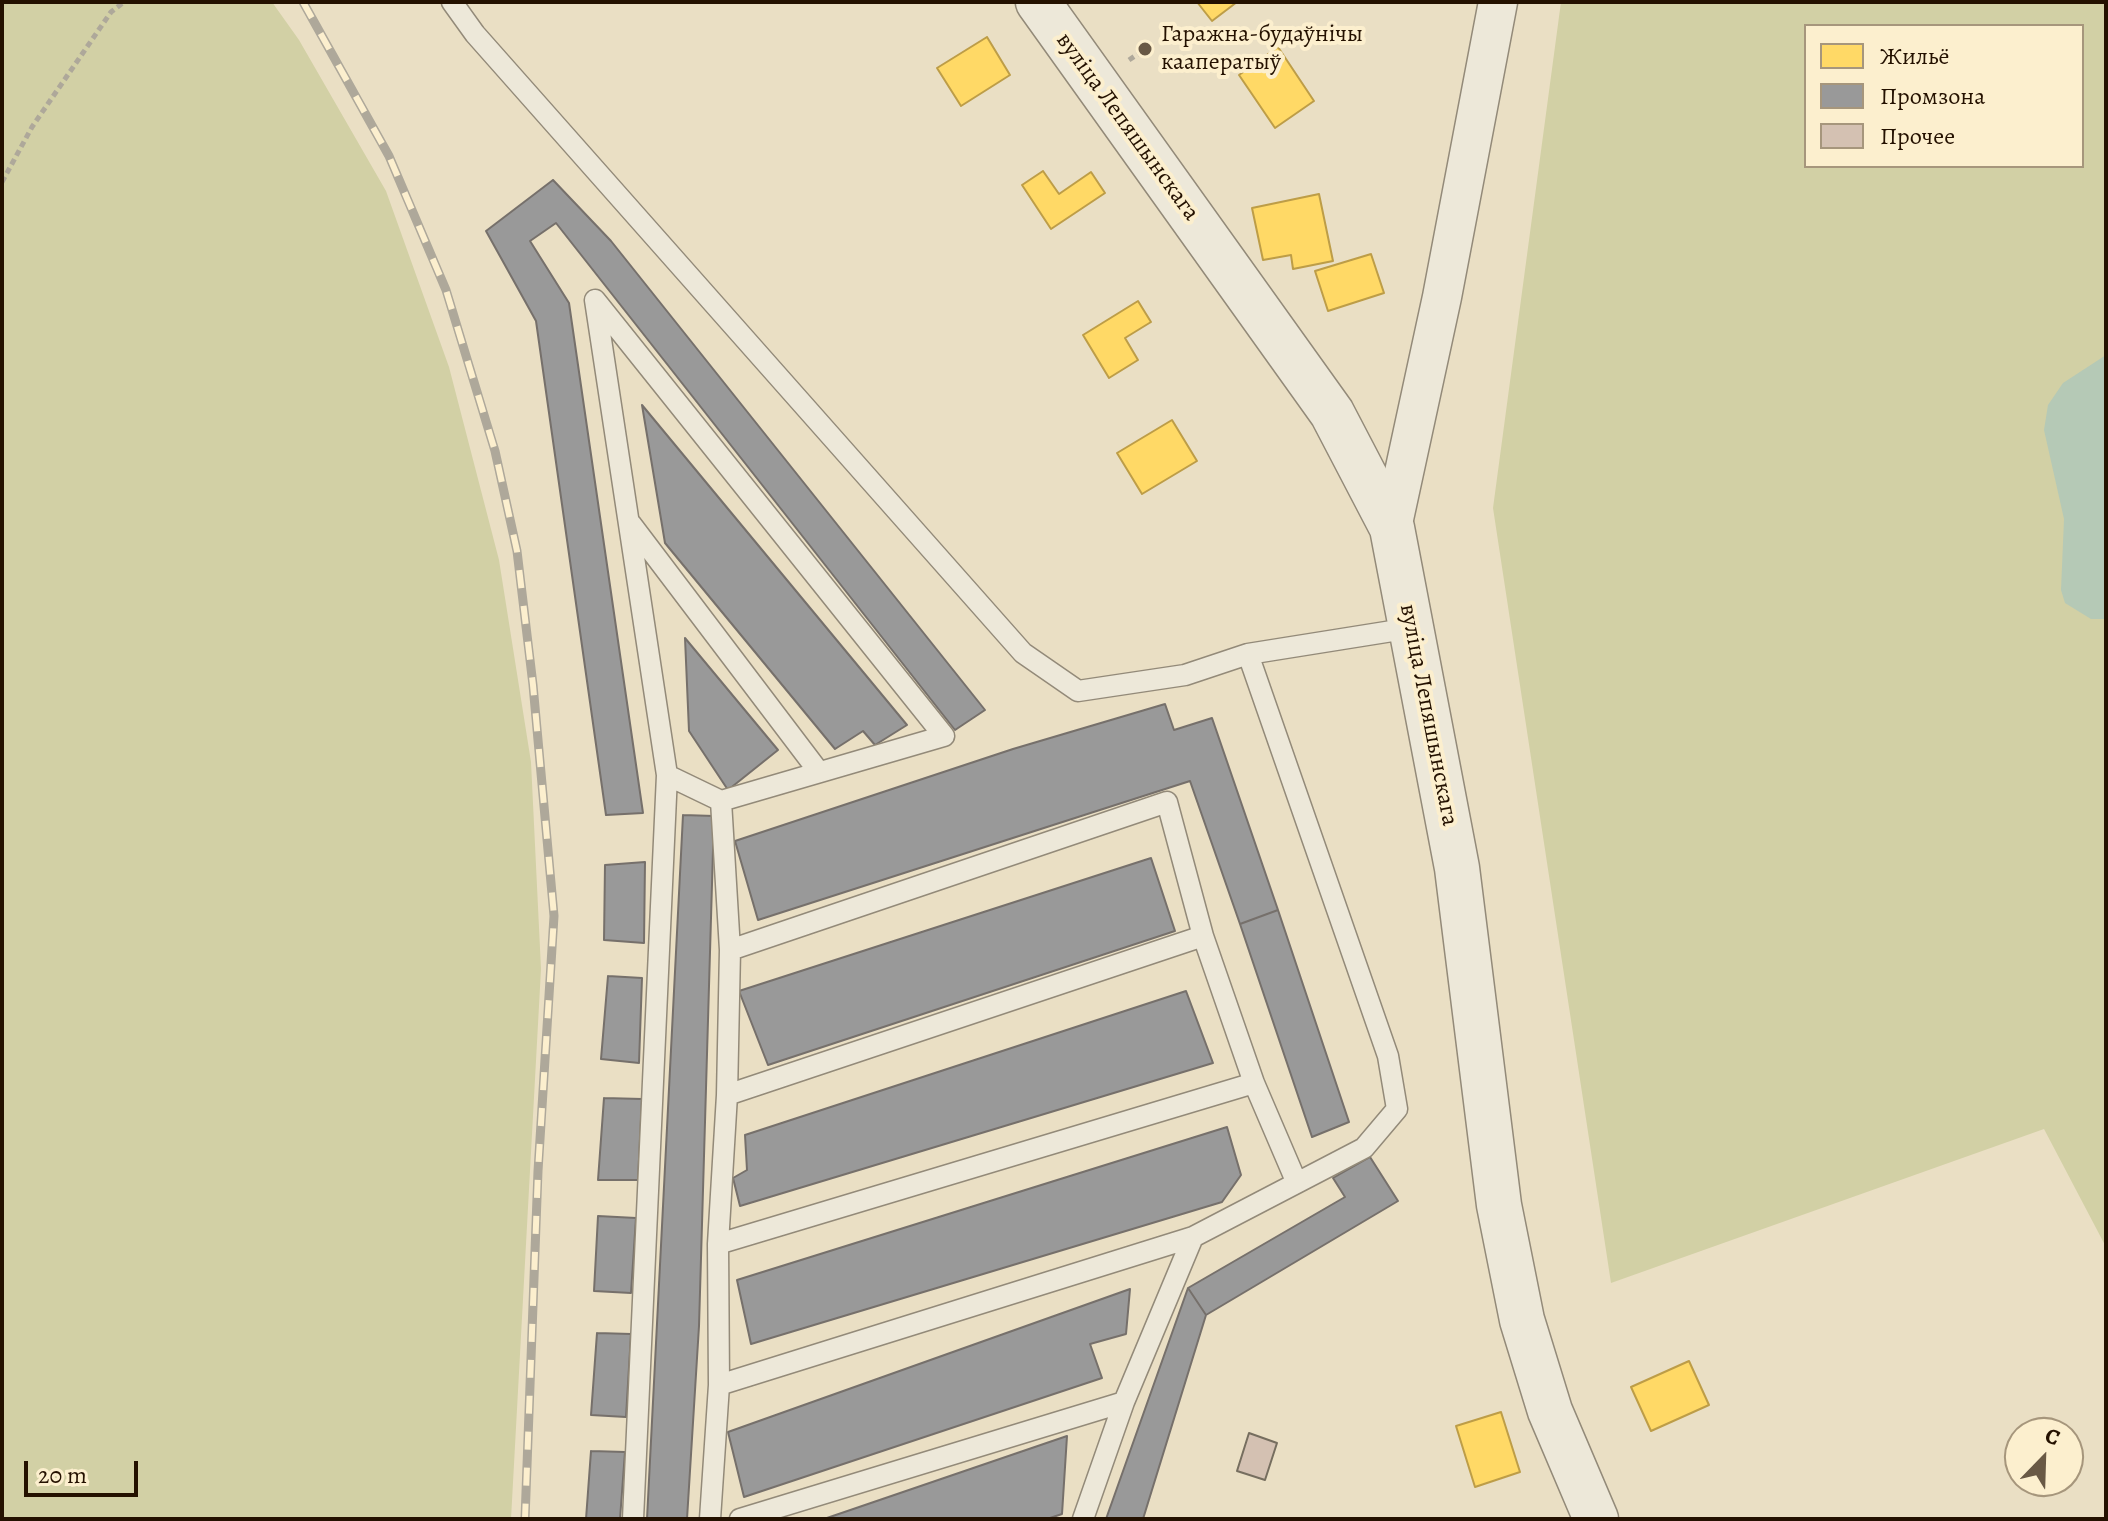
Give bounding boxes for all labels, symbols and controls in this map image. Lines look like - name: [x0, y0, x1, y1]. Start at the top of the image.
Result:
- place label: Гаражна-будаўнічы кааператыў: [1161, 21, 1363, 77]
- legend: [1804, 24, 2084, 168]
- street label: вуліца Лепяшынскага: [1049, 27, 1205, 227]
- marker: Гаражна-будаўнічы кааператыў: [1136, 40, 1154, 58]
- text: Жильё: [1880, 40, 1949, 72]
- text: Промзона: [1880, 80, 1985, 112]
- text: Прочее: [1880, 120, 1955, 152]
- street label: вуліца Лепяшынскага: [1392, 602, 1464, 828]
- north arrow: [2004, 1417, 2084, 1497]
- text: С: [2040, 1420, 2065, 1453]
- scale bar: [28, 1445, 142, 1495]
- text: 20 m: [38, 1459, 87, 1491]

